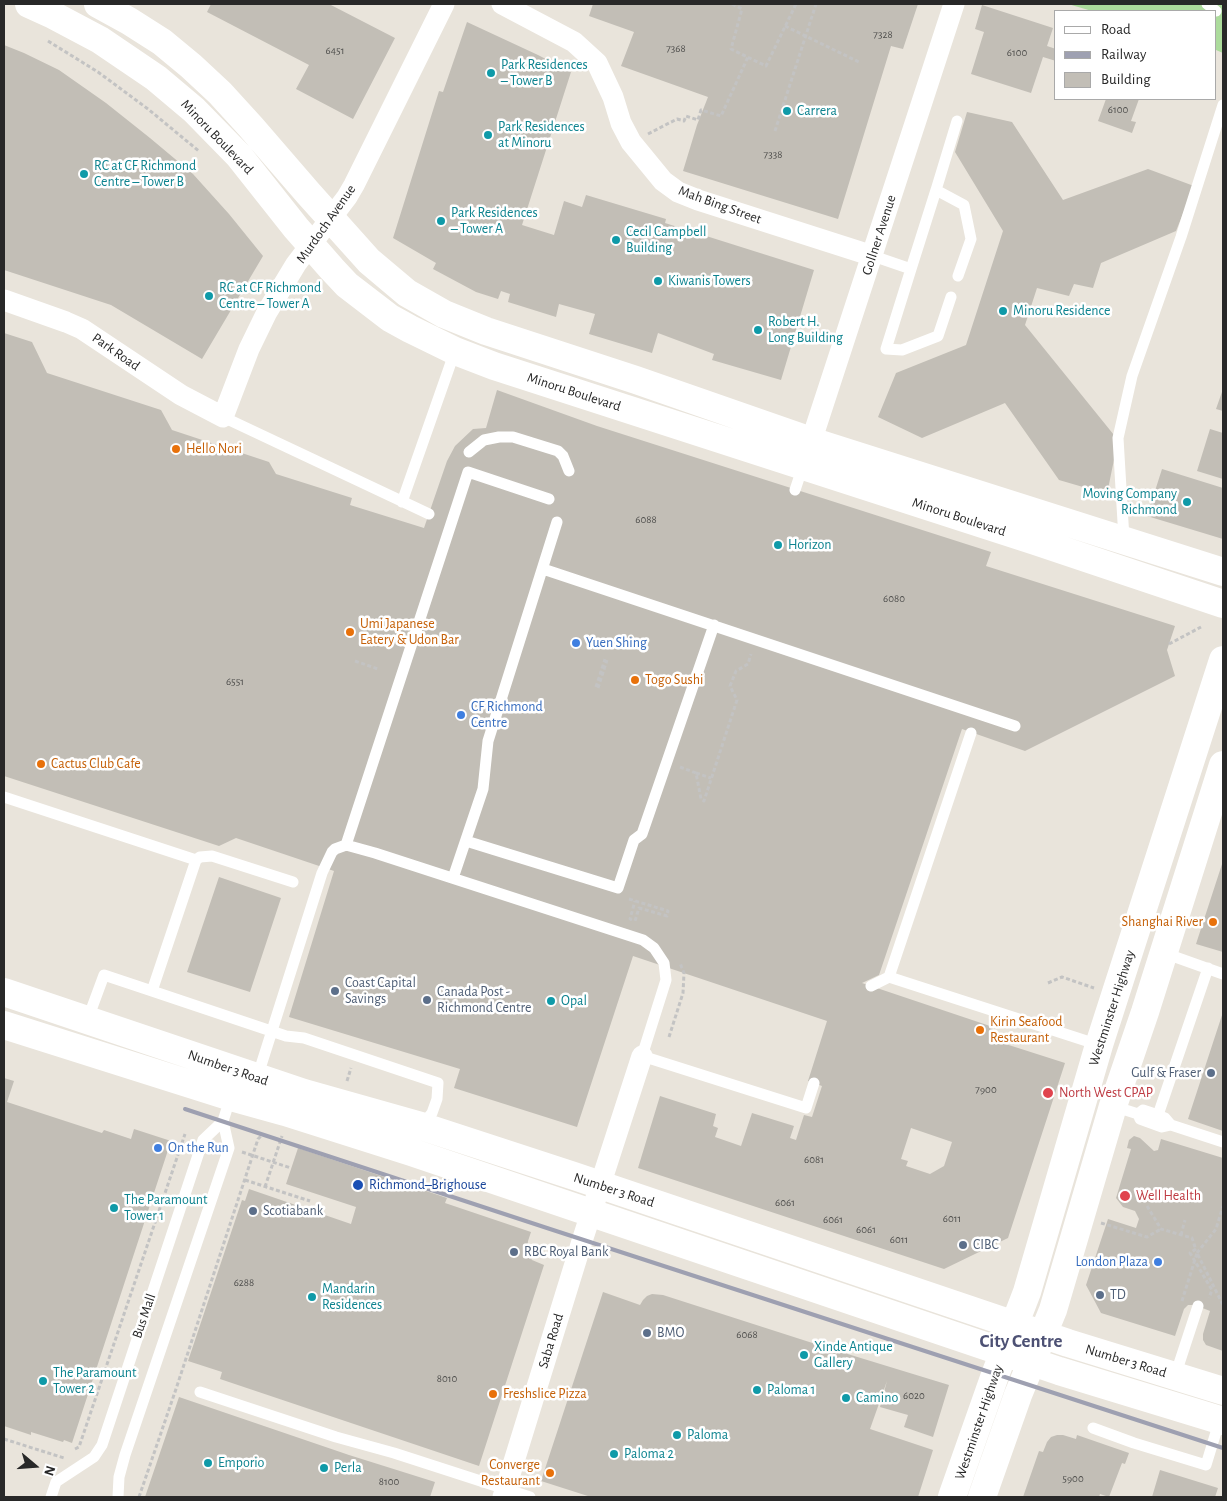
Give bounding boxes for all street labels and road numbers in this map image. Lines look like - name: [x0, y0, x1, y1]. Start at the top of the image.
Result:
- street label: Minoru Boulevard: [177, 96, 257, 178]
- street label: Murdoch Avenue: [293, 181, 359, 267]
- street label: Mah Bing Street: [676, 182, 764, 228]
- street label: Gollner Avenue: [858, 193, 900, 277]
- street label: Park Road: [89, 330, 143, 374]
- street label: Minoru Boulevard: [525, 369, 623, 415]
- street label: Minoru Boulevard: [910, 494, 1008, 540]
- street label: Westminster Highway: [1085, 948, 1139, 1068]
- street label: Number 3 Road: [186, 1046, 270, 1090]
- street label: Number 3 Road: [571, 1169, 657, 1211]
- street label: Bus Mall: [128, 1291, 160, 1341]
- street label: Saba Road: [535, 1311, 567, 1371]
- street label: Number 3 Road: [1083, 1341, 1169, 1381]
- street label: Westminster Highway: [951, 1362, 1007, 1482]

